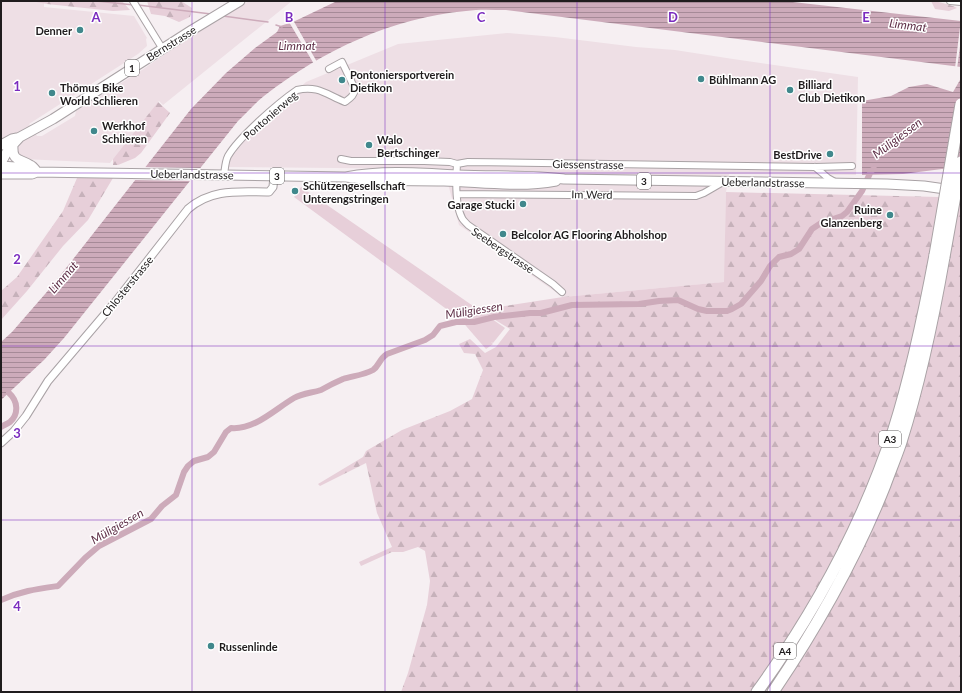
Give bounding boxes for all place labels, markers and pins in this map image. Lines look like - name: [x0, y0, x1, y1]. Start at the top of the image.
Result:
- place label: Denner: [35, 24, 73, 37]
- marker: Denner: [75, 25, 85, 35]
- place label: Pontoniersportverein Dietikon: [350, 68, 454, 94]
- place label: Bühlmann AG: [709, 73, 776, 86]
- marker: Bühlmann AG: [696, 74, 706, 84]
- marker: Pontoniersportverein Dietikon: [337, 75, 347, 85]
- place label: Billiard Club Dietikon: [798, 78, 865, 104]
- place label: Thömus Bike World Schlieren: [60, 81, 138, 107]
- marker: Billiard Club Dietikon: [785, 85, 795, 95]
- marker: Thömus Bike World Schlieren: [47, 88, 57, 98]
- place label: Werkhof Schlieren: [102, 119, 147, 145]
- marker: Werkhof Schlieren: [89, 126, 99, 136]
- place label: Walo Bertschinger: [377, 133, 440, 159]
- marker: Walo Bertschinger: [364, 140, 374, 150]
- place label: BestDrive: [773, 148, 822, 161]
- marker: BestDrive: [825, 149, 835, 159]
- place label: Schützengesellschaft Unterengstringen: [303, 179, 405, 205]
- marker: Schützengesellschaft Unterengstringen: [290, 186, 300, 196]
- place label: Garage Stucki: [448, 198, 515, 211]
- marker: Garage Stucki: [518, 199, 528, 209]
- place label: Ruine Glanzenberg: [821, 203, 882, 229]
- marker: Ruine Glanzenberg: [885, 210, 895, 220]
- place label: Belcolor AG Flooring Abholshop: [511, 228, 667, 241]
- marker: Belcolor AG Flooring Abholshop: [498, 229, 508, 239]
- place label: Russenlinde: [219, 640, 278, 653]
- marker: Russenlinde: [206, 641, 216, 651]

